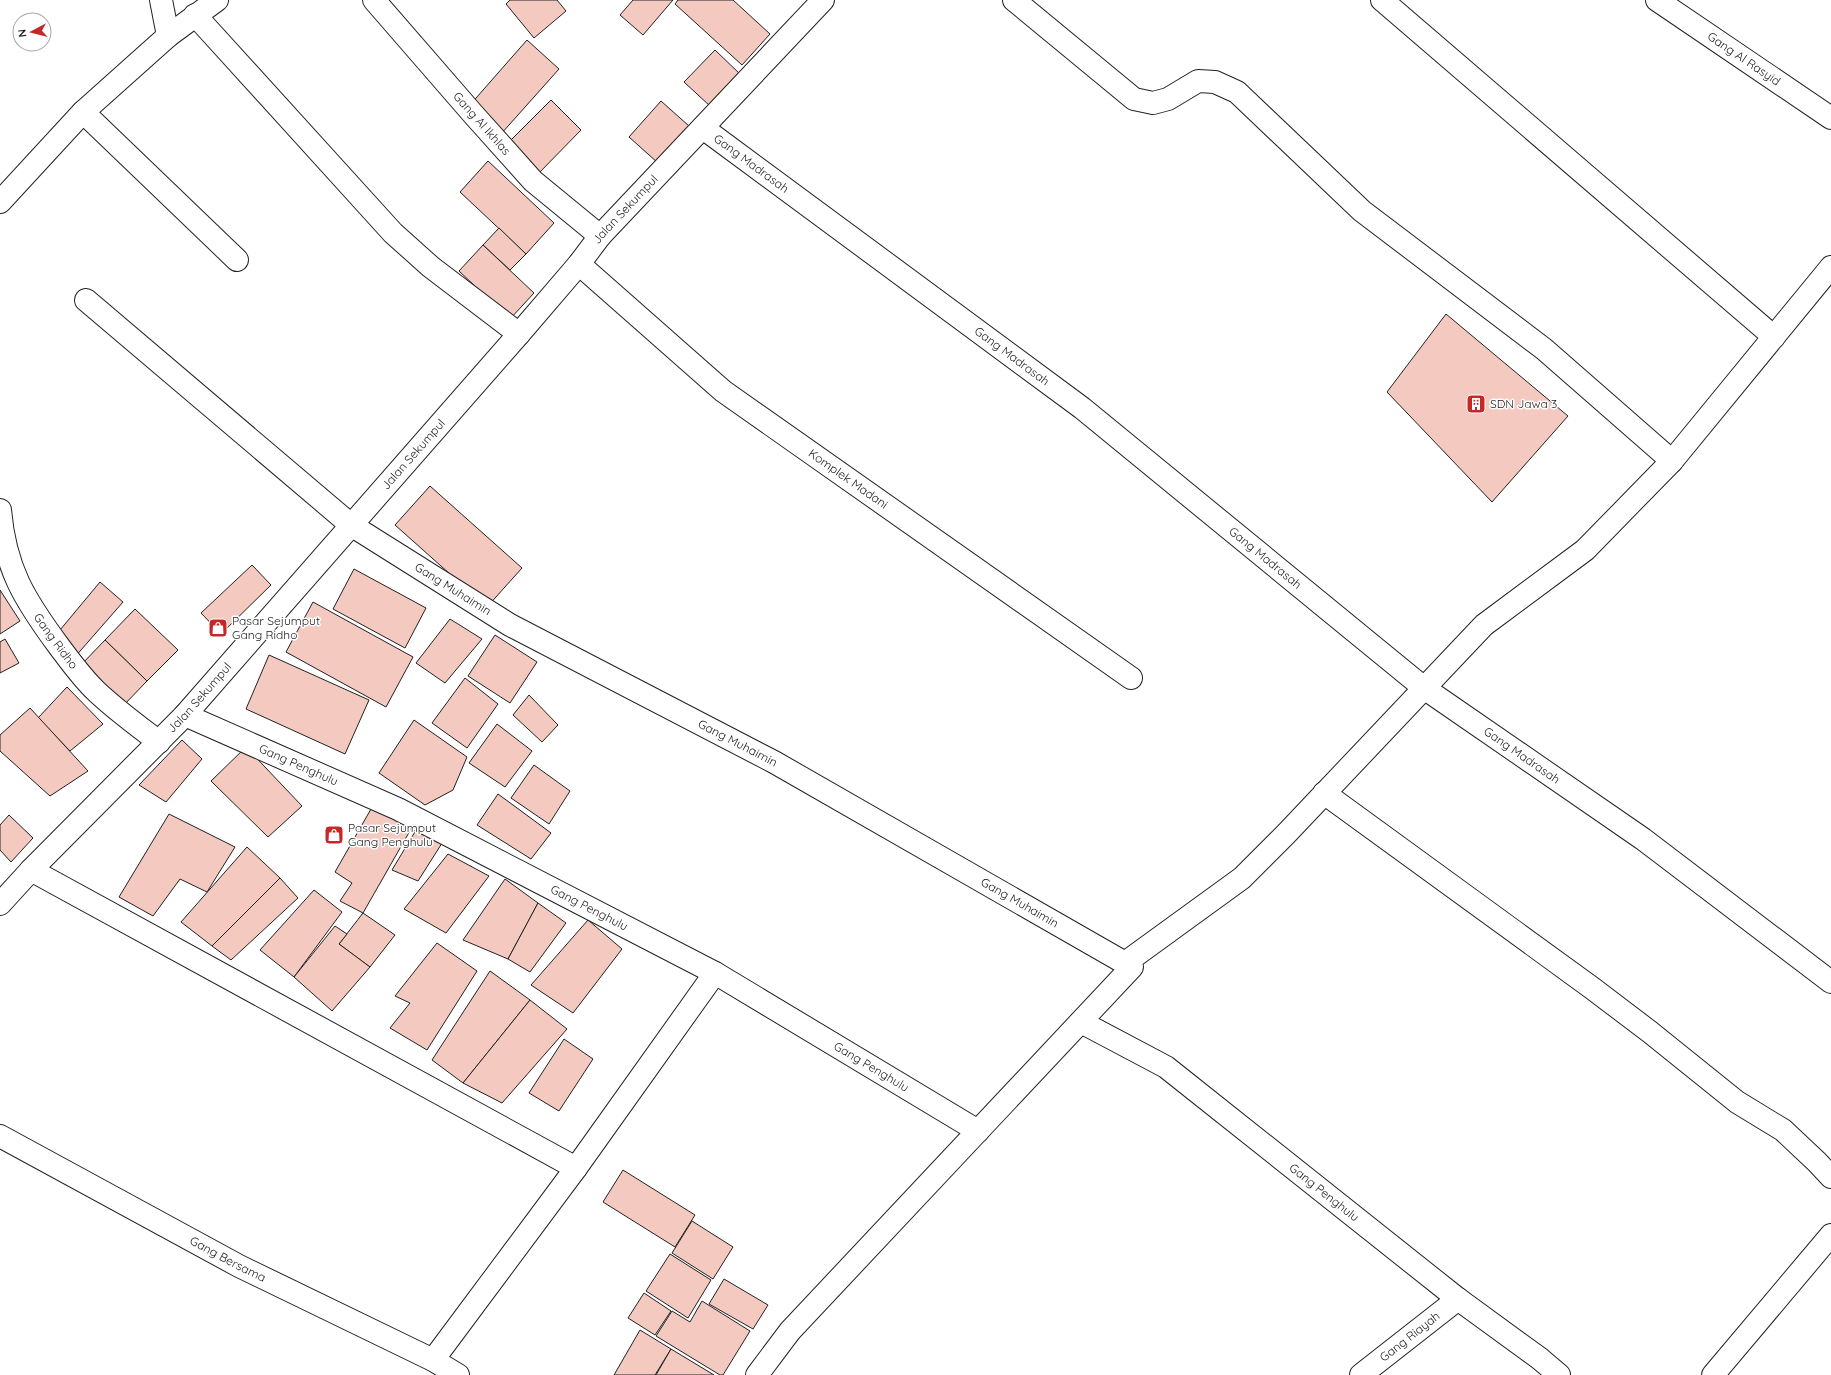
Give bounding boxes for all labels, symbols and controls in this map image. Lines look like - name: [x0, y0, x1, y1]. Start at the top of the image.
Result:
- north arrow: [12, 12, 52, 52]
- text: N: [15, 28, 30, 38]
- street label: Gang Al Rasyid: [1705, 28, 1784, 89]
- street label: Gang Al Ikhlas: [450, 89, 514, 158]
- street label: Gang Madrasah: [711, 131, 792, 196]
- street label: Jalan Sekumpul: [589, 172, 661, 246]
- street label: Gang Madrasah: [972, 323, 1053, 388]
- building icon: SDN Jawa 3: [1465, 393, 1487, 415]
- place label: SDN Jawa 3: [1490, 396, 1557, 411]
- street label: Jalan Sekumpul: [378, 416, 448, 493]
- street label: Komplek Madani: [806, 446, 891, 512]
- street label: Gang Madrasah: [1226, 523, 1305, 592]
- street label: Gang Muhaimin: [412, 559, 494, 618]
- street label: Gang Ridho: [31, 610, 81, 672]
- place label: Pasar Sejumput Gang Ridho: [232, 613, 320, 642]
- shop icon: Pasar Sejumput Gang Ridho: [207, 617, 229, 639]
- street label: Jalan Sekumpul: [164, 659, 234, 736]
- street label: Gang Muhaimin: [696, 716, 780, 770]
- street label: Gang Madrasah: [1481, 723, 1563, 787]
- street label: Gang Penghulu: [257, 741, 341, 789]
- place label: Pasar Sejumput Gang Penghulu: [348, 820, 436, 849]
- shop icon: Pasar Sejumput Gang Penghulu: [323, 824, 345, 846]
- street label: Gang Muhaimin: [978, 874, 1062, 930]
- street label: Gang Penghulu: [548, 881, 631, 934]
- street label: Gang Penghulu: [831, 1038, 912, 1095]
- street label: Gang Penghulu: [1286, 1160, 1362, 1224]
- street label: Gang Bersama: [187, 1233, 269, 1285]
- street label: Gang Riayah: [1376, 1308, 1443, 1365]

